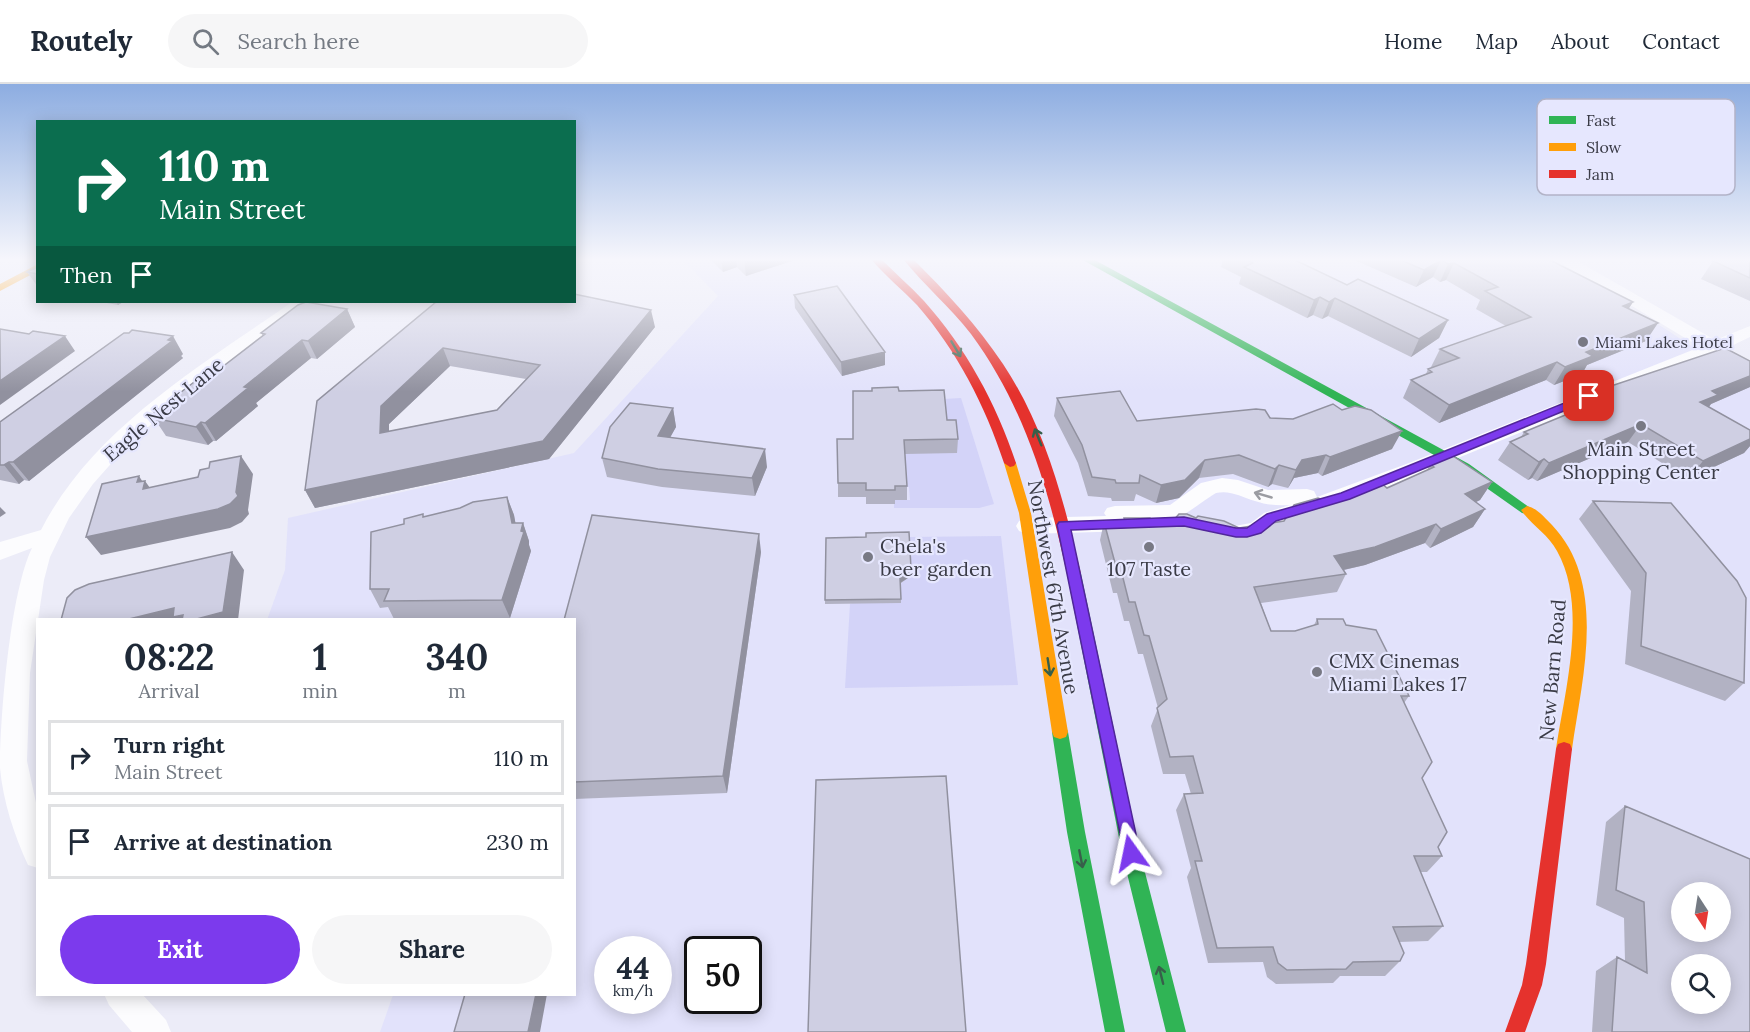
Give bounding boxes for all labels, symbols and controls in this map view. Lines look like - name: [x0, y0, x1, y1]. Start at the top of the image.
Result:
- search box: [168, 14, 588, 68]
- text: Routely: [30, 23, 132, 59]
- icon: search: [189, 25, 222, 58]
- text: Search here: [237, 27, 360, 55]
- text: Home: [1384, 28, 1442, 55]
- text: Map: [1475, 28, 1518, 55]
- text: About: [1551, 28, 1609, 55]
- text: Contact: [1642, 28, 1720, 55]
- legend: [1537, 99, 1735, 195]
- text: Fast: [1586, 110, 1617, 130]
- text: Slow: [1586, 137, 1622, 157]
- text: 110 m: [159, 139, 270, 193]
- icon: right: [60, 144, 138, 222]
- text: Jam: [1585, 164, 1614, 184]
- text: Main Street: [159, 192, 305, 226]
- icon: arrive: [125, 258, 158, 291]
- text: Then: [60, 261, 113, 289]
- place label: Miami Lakes Hotel: [1595, 332, 1733, 352]
- marker: Miami Lakes Hotel: [1576, 335, 1590, 349]
- one-way arrow: [950, 340, 962, 357]
- street label: Eagle Nest Lane: [98, 351, 228, 467]
- pin: [1563, 370, 1614, 421]
- icon: arrive: [1572, 379, 1605, 412]
- marker: Main Street Shopping Center: [1634, 419, 1648, 433]
- one-way arrow: [1032, 428, 1043, 447]
- place label: Main Street Shopping Center: [1563, 436, 1720, 484]
- street label: Northwest 67th Avenue: [1023, 478, 1085, 696]
- one-way arrow: [1254, 489, 1273, 501]
- place label: Chela's beer garden: [880, 533, 992, 581]
- marker: 107 Taste: [1142, 540, 1156, 554]
- marker: Chela's beer garden: [861, 550, 875, 564]
- place label: 107 Taste: [1107, 556, 1191, 581]
- street label: New Barn Road: [1533, 598, 1571, 742]
- text: 08:22: [124, 634, 215, 680]
- text: 1: [313, 634, 327, 680]
- text: 340: [426, 634, 488, 680]
- place label: CMX Cinemas Miami Lakes 17: [1329, 648, 1467, 696]
- one-way arrow: [1044, 656, 1055, 676]
- marker: CMX Cinemas Miami Lakes 17: [1310, 665, 1324, 679]
- text: Arrival: [139, 678, 200, 703]
- text: min: [302, 678, 338, 703]
- text: m: [448, 678, 466, 703]
- text: Turn right: [114, 731, 225, 759]
- icon: right: [63, 741, 96, 774]
- text: 110 m: [494, 744, 549, 772]
- text: Main Street: [114, 759, 222, 784]
- position arrow: [1099, 821, 1163, 885]
- icon: arrive: [63, 825, 96, 858]
- text: Arrive at destination: [114, 828, 332, 856]
- text: 230 m: [486, 828, 549, 856]
- one-way arrow: [1076, 849, 1087, 868]
- north arrow: [1671, 882, 1731, 942]
- map controls: [1671, 882, 1731, 1014]
- button: Exit: [60, 915, 300, 984]
- button: Share: [312, 915, 552, 984]
- speed limit sign: 50: [684, 936, 762, 1014]
- text: 44: [616, 949, 650, 987]
- button: search: [1671, 954, 1731, 1014]
- one-way arrow: [1154, 966, 1166, 985]
- text: km/h: [613, 981, 653, 1000]

